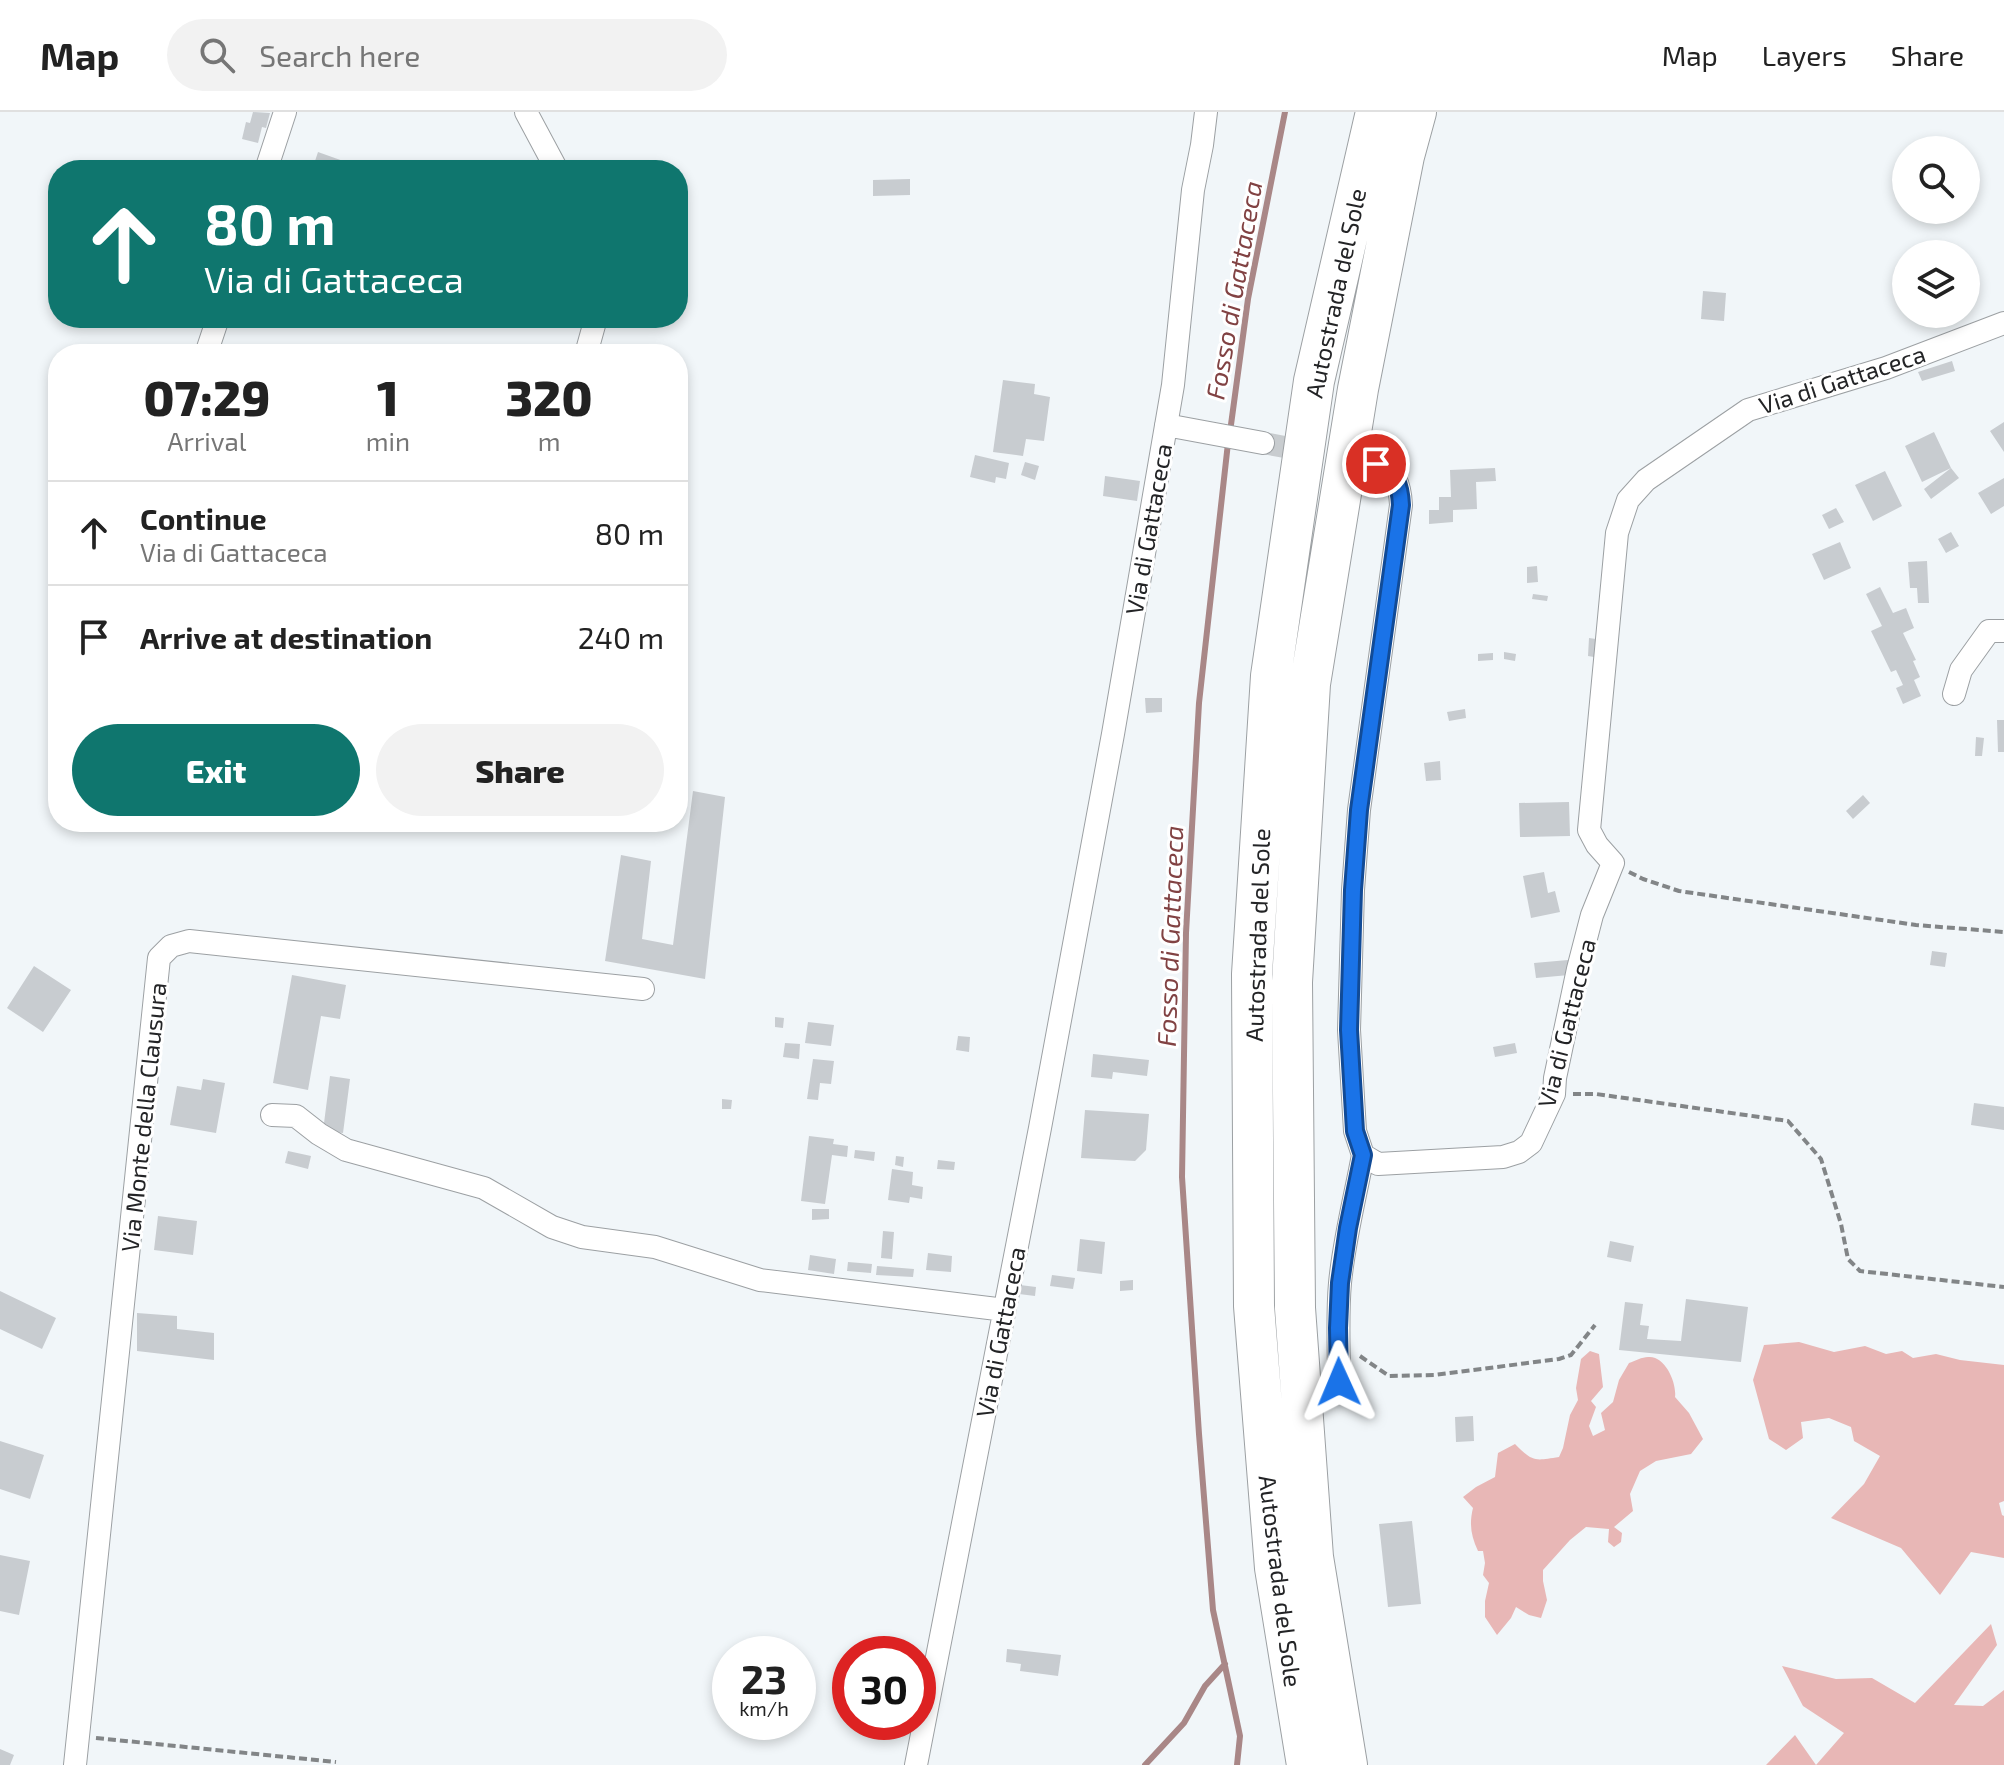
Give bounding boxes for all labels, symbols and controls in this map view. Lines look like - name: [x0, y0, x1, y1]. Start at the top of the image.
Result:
- search box: [167, 19, 727, 91]
- text: Map: [40, 32, 119, 78]
- icon: search: [195, 33, 239, 77]
- text: Search here: [259, 37, 420, 73]
- text: Map: [1662, 38, 1718, 72]
- text: Layers: [1762, 38, 1847, 72]
- text: Share: [1891, 38, 1964, 72]
- map controls: [1892, 136, 1980, 328]
- button: search: [1892, 136, 1980, 224]
- water label: Fosso di Gattaceca: [1199, 178, 1267, 402]
- street label: Autostrada del Sole: [1299, 186, 1371, 400]
- text: 80 m: [204, 189, 336, 256]
- icon: ahead: [72, 192, 176, 296]
- button: layers: [1892, 240, 1980, 328]
- text: Via di Gattaceca: [204, 257, 464, 300]
- street label: Via di Gattaceca: [1755, 338, 1929, 420]
- text: 07:29: [143, 368, 270, 426]
- text: 1: [377, 368, 399, 426]
- text: 320: [506, 368, 592, 426]
- text: Arrival: [167, 425, 246, 456]
- text: min: [366, 425, 410, 456]
- text: m: [538, 425, 560, 456]
- pin: [1342, 430, 1410, 498]
- street label: Via di Gattaceca: [1119, 441, 1177, 617]
- icon: arrive: [1354, 442, 1398, 486]
- text: Continue: [140, 500, 267, 536]
- icon: ahead: [72, 511, 116, 555]
- text: 80 m: [595, 515, 664, 551]
- text: Via di Gattaceca: [140, 536, 328, 567]
- icon: arrive: [72, 615, 116, 659]
- text: Arrive at destination: [140, 619, 432, 655]
- text: 240 m: [578, 619, 664, 655]
- button: Exit: [72, 724, 360, 816]
- button: Share: [376, 724, 664, 816]
- water label: Fosso di Gattaceca: [1150, 825, 1188, 1047]
- street label: Autostrada del Sole: [1239, 828, 1275, 1042]
- street label: Via di Gattaceca: [1531, 935, 1601, 1111]
- street label: Via Monte della Clausura: [114, 981, 172, 1253]
- street label: Via di Gattaceca: [969, 1244, 1031, 1420]
- position arrow: [1297, 1340, 1381, 1424]
- street label: Autostrada del Sole: [1254, 1473, 1308, 1689]
- speed limit sign: 30: [832, 1636, 936, 1740]
- text: 23: [741, 1654, 787, 1702]
- text: km/h: [739, 1696, 789, 1720]

